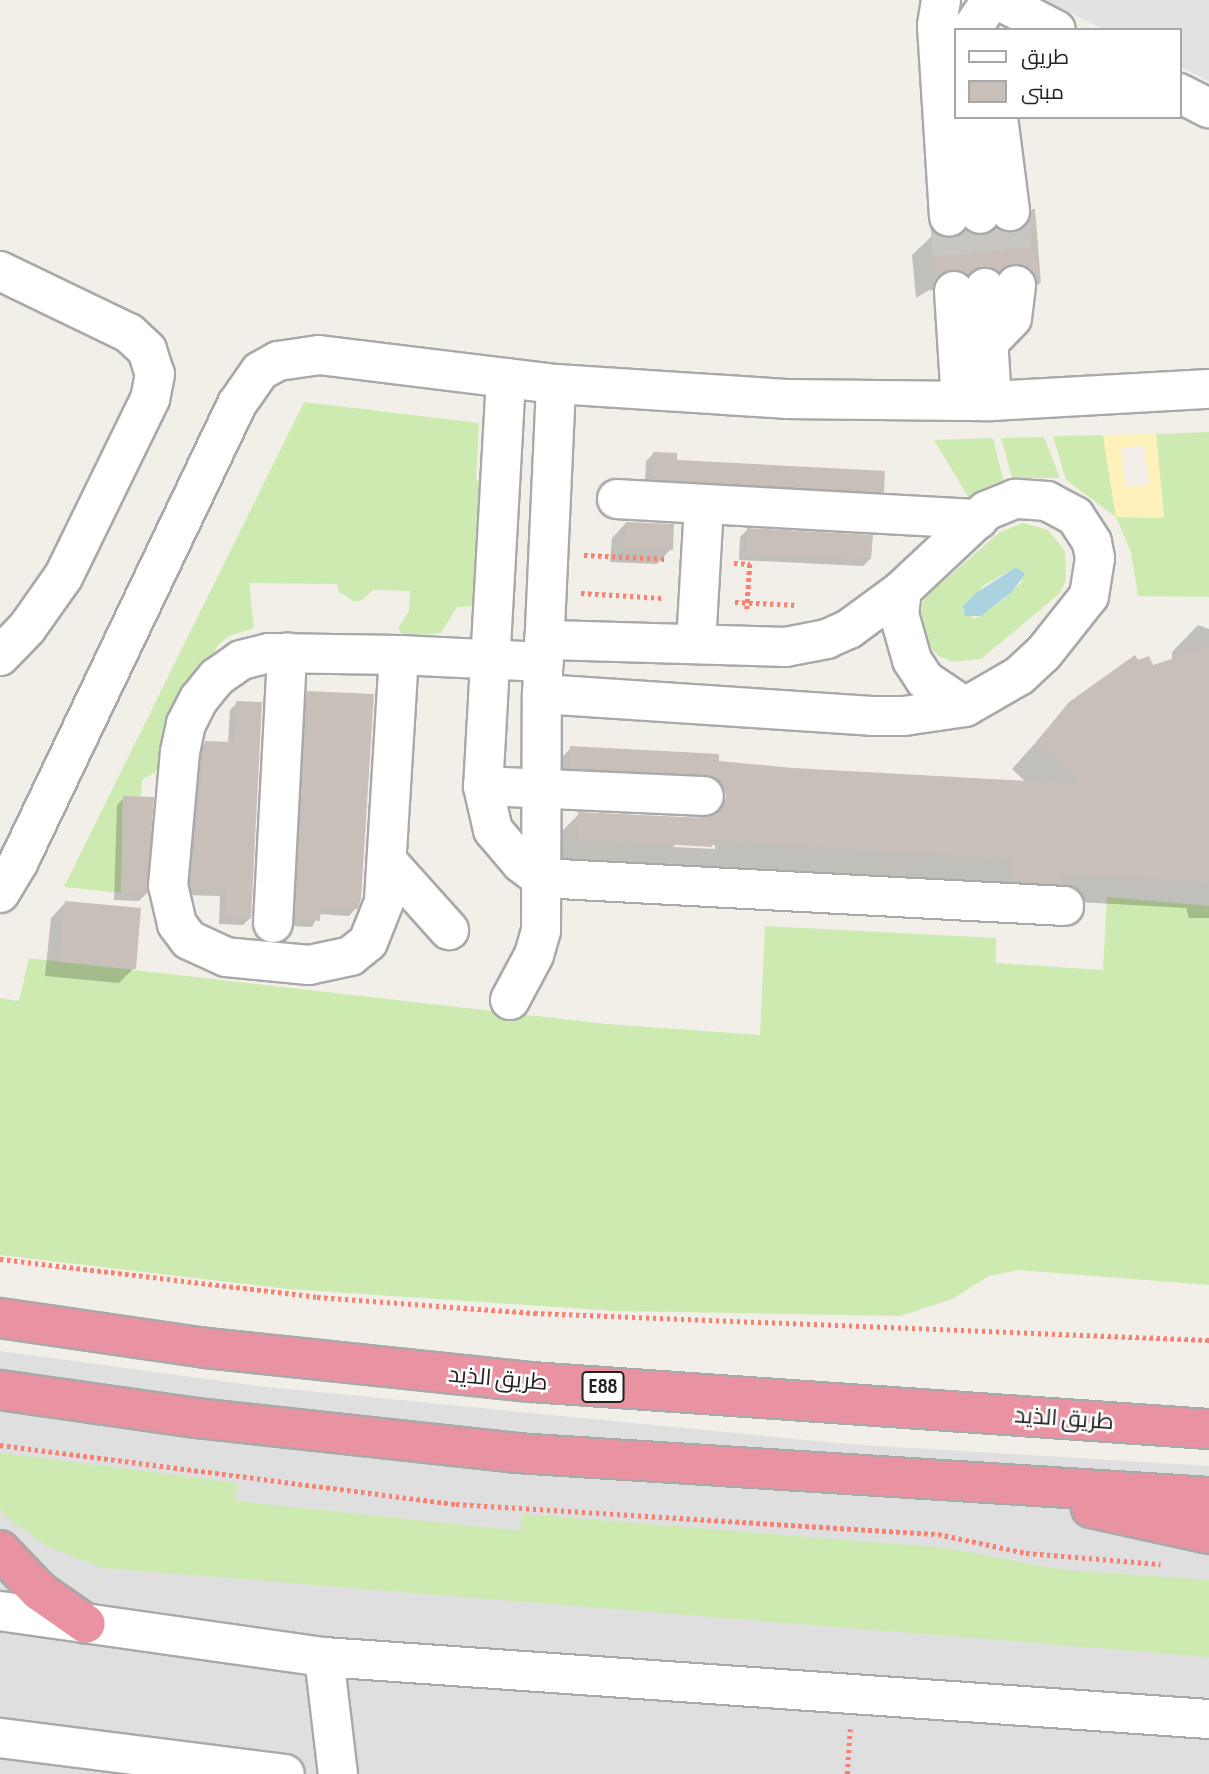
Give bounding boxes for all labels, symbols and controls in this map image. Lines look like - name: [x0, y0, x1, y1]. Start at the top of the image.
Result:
- legend: [954, 28, 1181, 119]
- text: طريق: [1021, 45, 1069, 70]
- text: مبنى: [1021, 80, 1064, 105]
- street label: طريق الذيد: [447, 1361, 549, 1397]
- road number: E88: [580, 1370, 626, 1404]
- street label: طريق الذيد: [1013, 1402, 1115, 1436]

